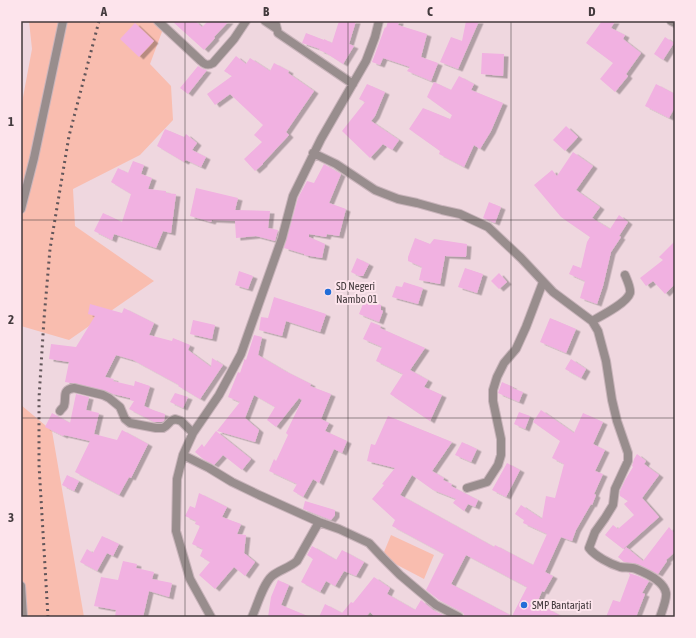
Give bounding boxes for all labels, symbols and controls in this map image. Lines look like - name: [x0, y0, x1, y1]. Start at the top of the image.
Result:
- text: A: [100, 4, 108, 19]
- text: B: [263, 4, 270, 19]
- text: C: [427, 4, 433, 19]
- text: D: [588, 4, 596, 19]
- text: 1: [8, 114, 14, 129]
- place label: SD Negeri Nambo 01: [336, 280, 378, 305]
- marker: SD Negeri Nambo 01: [323, 287, 333, 297]
- text: 2: [8, 312, 14, 327]
- text: 3: [8, 510, 14, 525]
- place label: SMP Bantarjati: [532, 599, 591, 611]
- marker: SMP Bantarjati: [519, 600, 529, 610]

